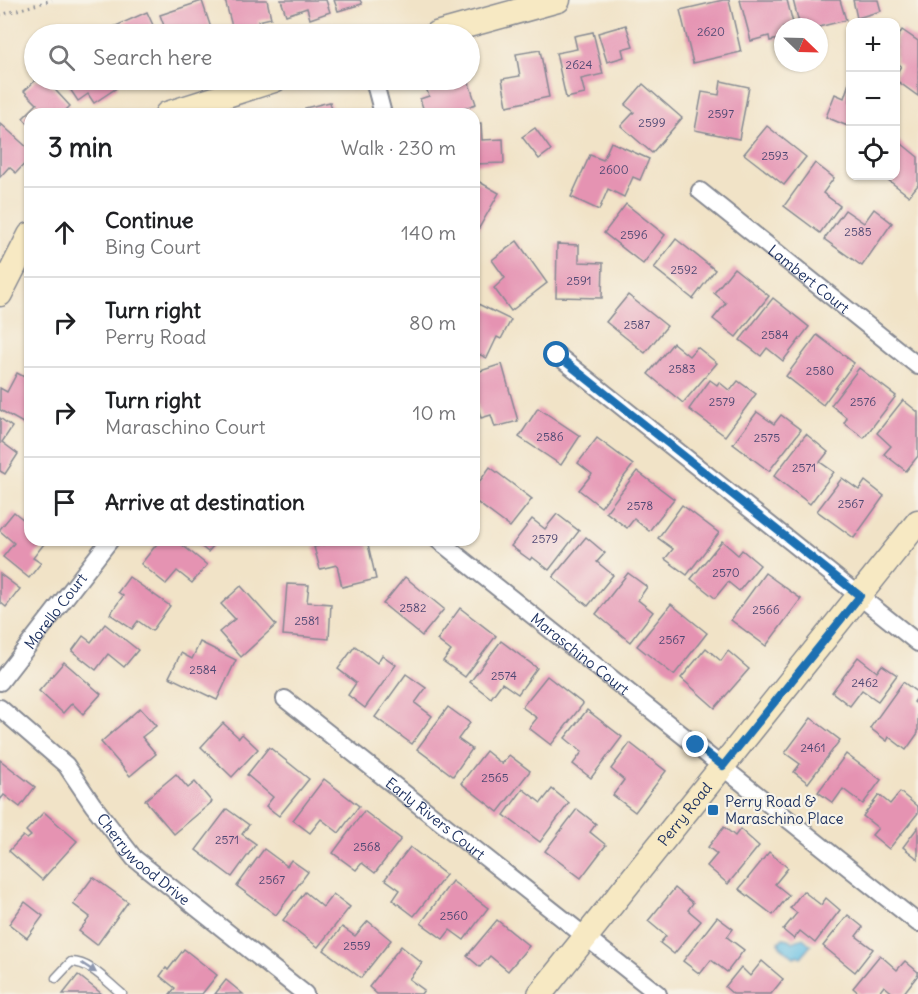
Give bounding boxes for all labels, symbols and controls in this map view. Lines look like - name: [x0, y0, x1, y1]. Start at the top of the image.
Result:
- north arrow: [774, 18, 828, 72]
- map controls: [846, 18, 900, 180]
- button: +: [846, 18, 900, 72]
- search box: [24, 24, 480, 90]
- house number: 2620: [697, 24, 725, 39]
- icon: search: [45, 41, 78, 74]
- text: Search here: [93, 43, 212, 71]
- house number: 2624: [566, 57, 592, 72]
- button: −: [846, 72, 900, 126]
- house number: 2597: [708, 106, 734, 121]
- house number: 2599: [638, 115, 666, 130]
- button: locate: [846, 126, 900, 180]
- text: 3 min: [48, 131, 113, 164]
- text: Walk · 230 m: [341, 135, 456, 160]
- house number: 2593: [761, 148, 789, 163]
- house number: 2600: [599, 162, 629, 177]
- text: Continue: [105, 206, 194, 234]
- icon: ahead: [48, 216, 81, 249]
- text: 140 m: [401, 220, 456, 245]
- house number: 2585: [844, 224, 872, 239]
- house number: 2596: [620, 227, 648, 242]
- text: Bing Court: [105, 234, 201, 259]
- street label: Lambert Court: [765, 240, 854, 317]
- house number: 2592: [671, 262, 698, 277]
- house number: 2591: [566, 273, 592, 288]
- text: Turn right: [105, 296, 201, 324]
- icon: right: [48, 306, 81, 339]
- text: 80 m: [409, 310, 456, 335]
- house number: 2587: [624, 317, 650, 332]
- text: Perry Road: [105, 324, 206, 349]
- house number: 2584: [761, 327, 789, 342]
- route start: [543, 341, 569, 367]
- house number: 2583: [668, 361, 696, 376]
- house number: 2580: [806, 363, 834, 378]
- text: Turn right: [105, 386, 201, 414]
- house number: 2579: [709, 394, 735, 409]
- house number: 2576: [850, 394, 876, 409]
- icon: right: [48, 396, 81, 429]
- text: 10 m: [413, 400, 456, 425]
- text: Maraschino Court: [105, 414, 266, 439]
- house number: 2586: [536, 429, 564, 444]
- house number: 2575: [754, 430, 780, 445]
- house number: 2571: [792, 460, 816, 475]
- icon: arrive: [48, 486, 81, 519]
- text: Arrive at destination: [105, 488, 305, 516]
- house number: 2567: [838, 496, 864, 511]
- house number: 2578: [627, 498, 653, 513]
- house number: 2579: [532, 531, 558, 546]
- house number: 2570: [712, 565, 740, 580]
- street label: Morello Court: [20, 569, 91, 653]
- house number: 2582: [400, 600, 427, 615]
- house number: 2566: [752, 602, 780, 617]
- street label: Maraschino Court: [527, 609, 633, 699]
- house number: 2581: [294, 613, 320, 628]
- house number: 2567: [659, 632, 685, 647]
- house number: 2584: [189, 662, 217, 677]
- house number: 2574: [491, 668, 517, 683]
- house number: 2462: [852, 675, 879, 690]
- route end: [682, 731, 708, 757]
- house number: 2461: [800, 740, 826, 755]
- house number: 2565: [481, 770, 509, 785]
- street label: Early Rivers Court: [382, 773, 489, 863]
- street label: Perry Road: [653, 778, 716, 849]
- place label: Perry Road & Maraschino Place: [725, 792, 844, 828]
- marker: Perry Road & Maraschino Place: [706, 803, 720, 817]
- street label: Cherrywood Drive: [93, 809, 194, 909]
- house number: 2571: [215, 832, 239, 847]
- house number: 2568: [353, 839, 381, 854]
- house number: 2567: [259, 872, 285, 887]
- house number: 2560: [440, 908, 468, 923]
- house number: 2559: [343, 938, 371, 953]
- one-way arrow: [81, 962, 97, 973]

